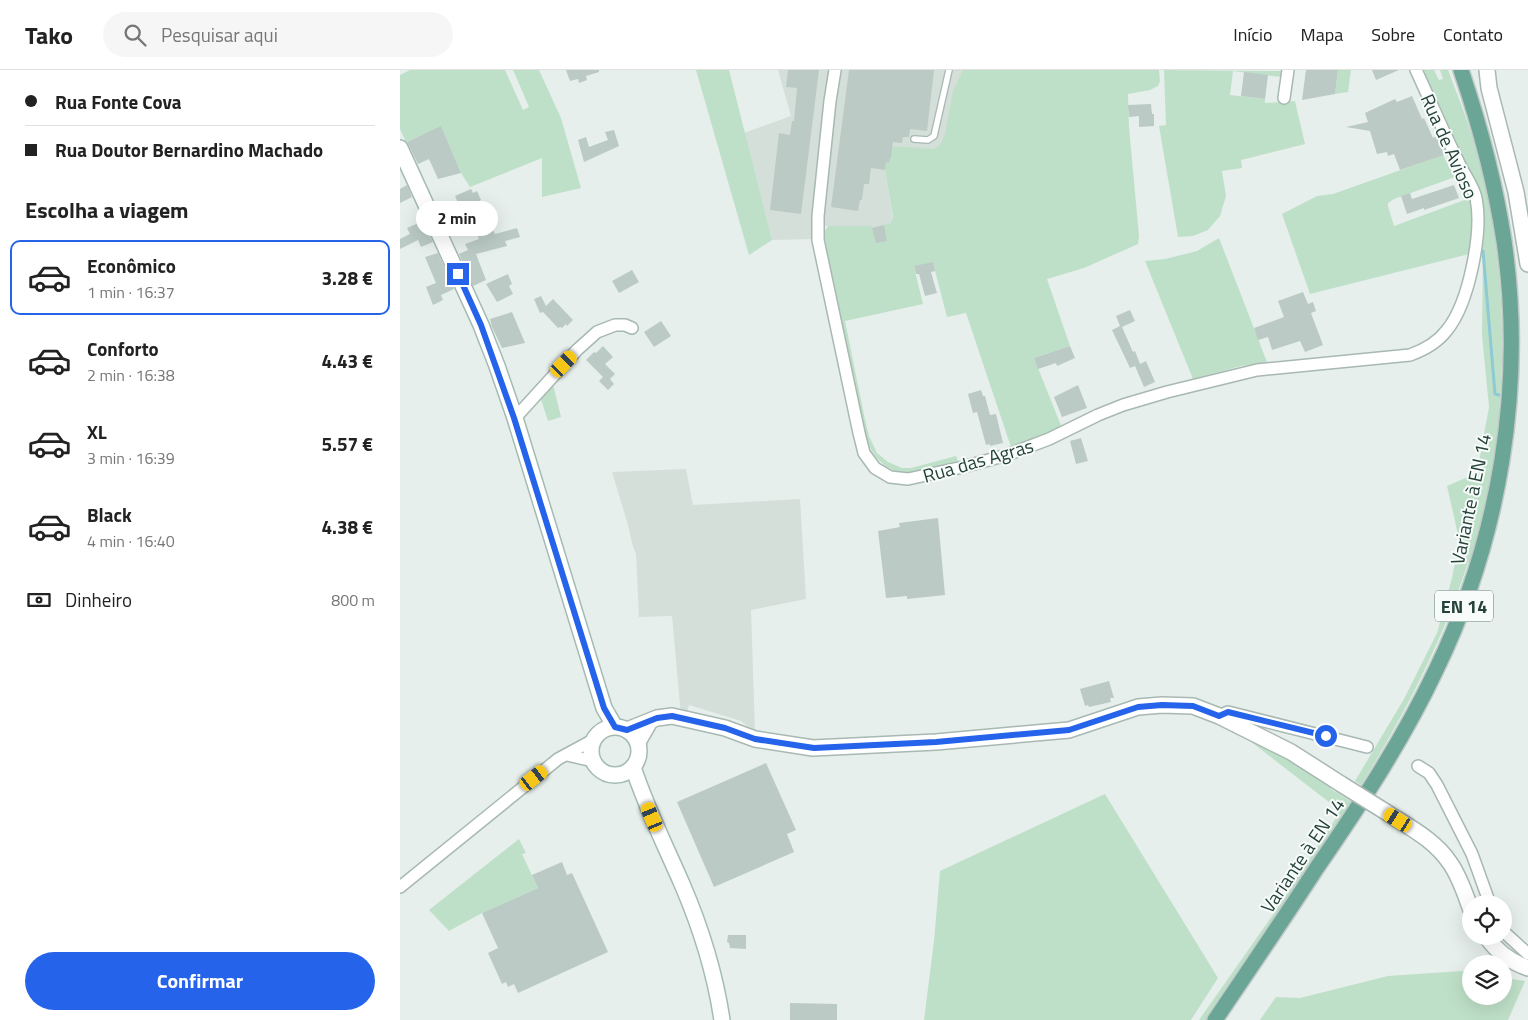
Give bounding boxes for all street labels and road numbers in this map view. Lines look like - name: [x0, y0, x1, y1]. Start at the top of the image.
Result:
- street label: Rua de Avioso: [1414, 89, 1486, 203]
- street label: Rua das Agras: [919, 430, 1037, 490]
- street label: Variante à EN 14: [1442, 431, 1498, 567]
- road number: EN 14: [1435, 590, 1493, 622]
- street label: Variante à EN 14: [1253, 792, 1351, 918]

